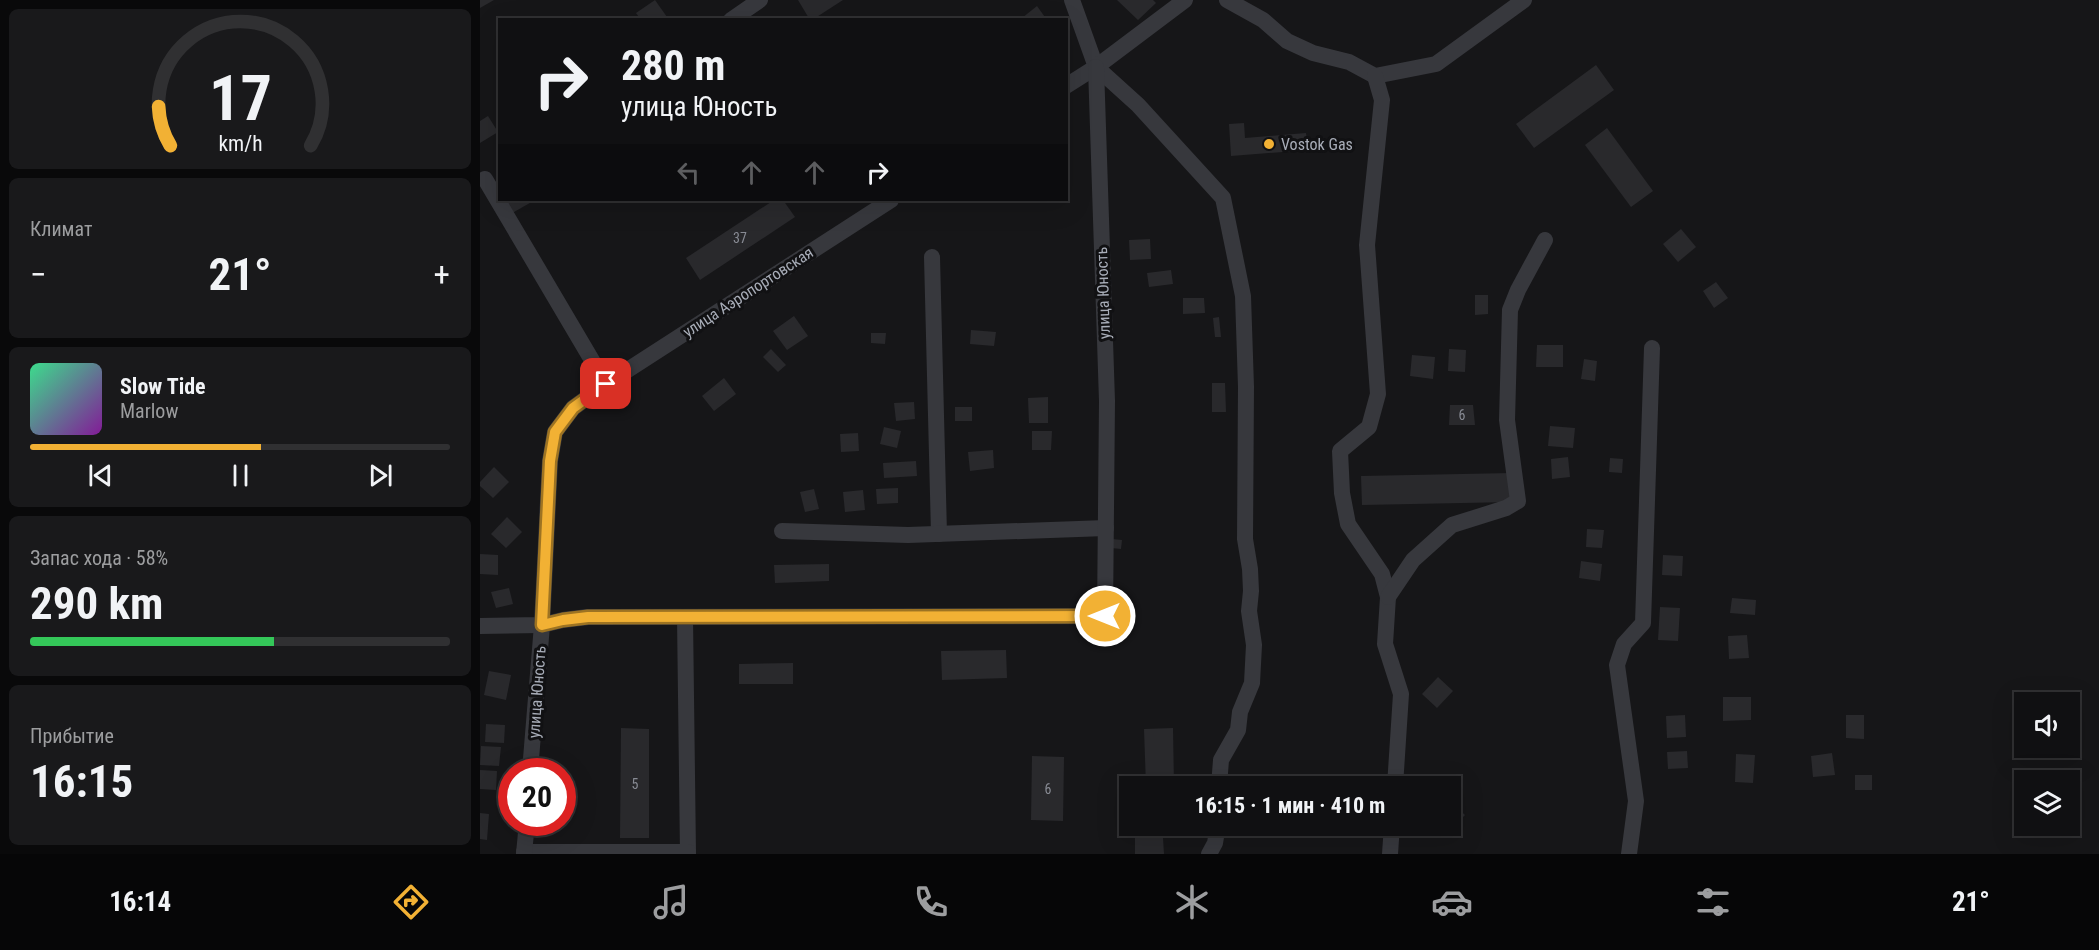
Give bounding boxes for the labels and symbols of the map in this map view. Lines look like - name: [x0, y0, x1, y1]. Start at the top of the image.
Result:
- place label: Vostok Gas: [1281, 135, 1353, 154]
- marker: Vostok Gas: [1262, 137, 1276, 151]
- house number: 37: [733, 230, 747, 246]
- street label: улица Аэропортовская: [679, 243, 817, 341]
- street label: улица Юность: [1092, 246, 1114, 340]
- pin: [580, 358, 631, 409]
- house number: 6: [1459, 407, 1466, 423]
- position arrow: [1073, 584, 1137, 648]
- street label: улица Юность: [524, 645, 550, 739]
- speed limit sign: 20: [498, 758, 576, 836]
- house number: 5: [632, 776, 639, 792]
- house number: 6: [1045, 781, 1052, 797]

